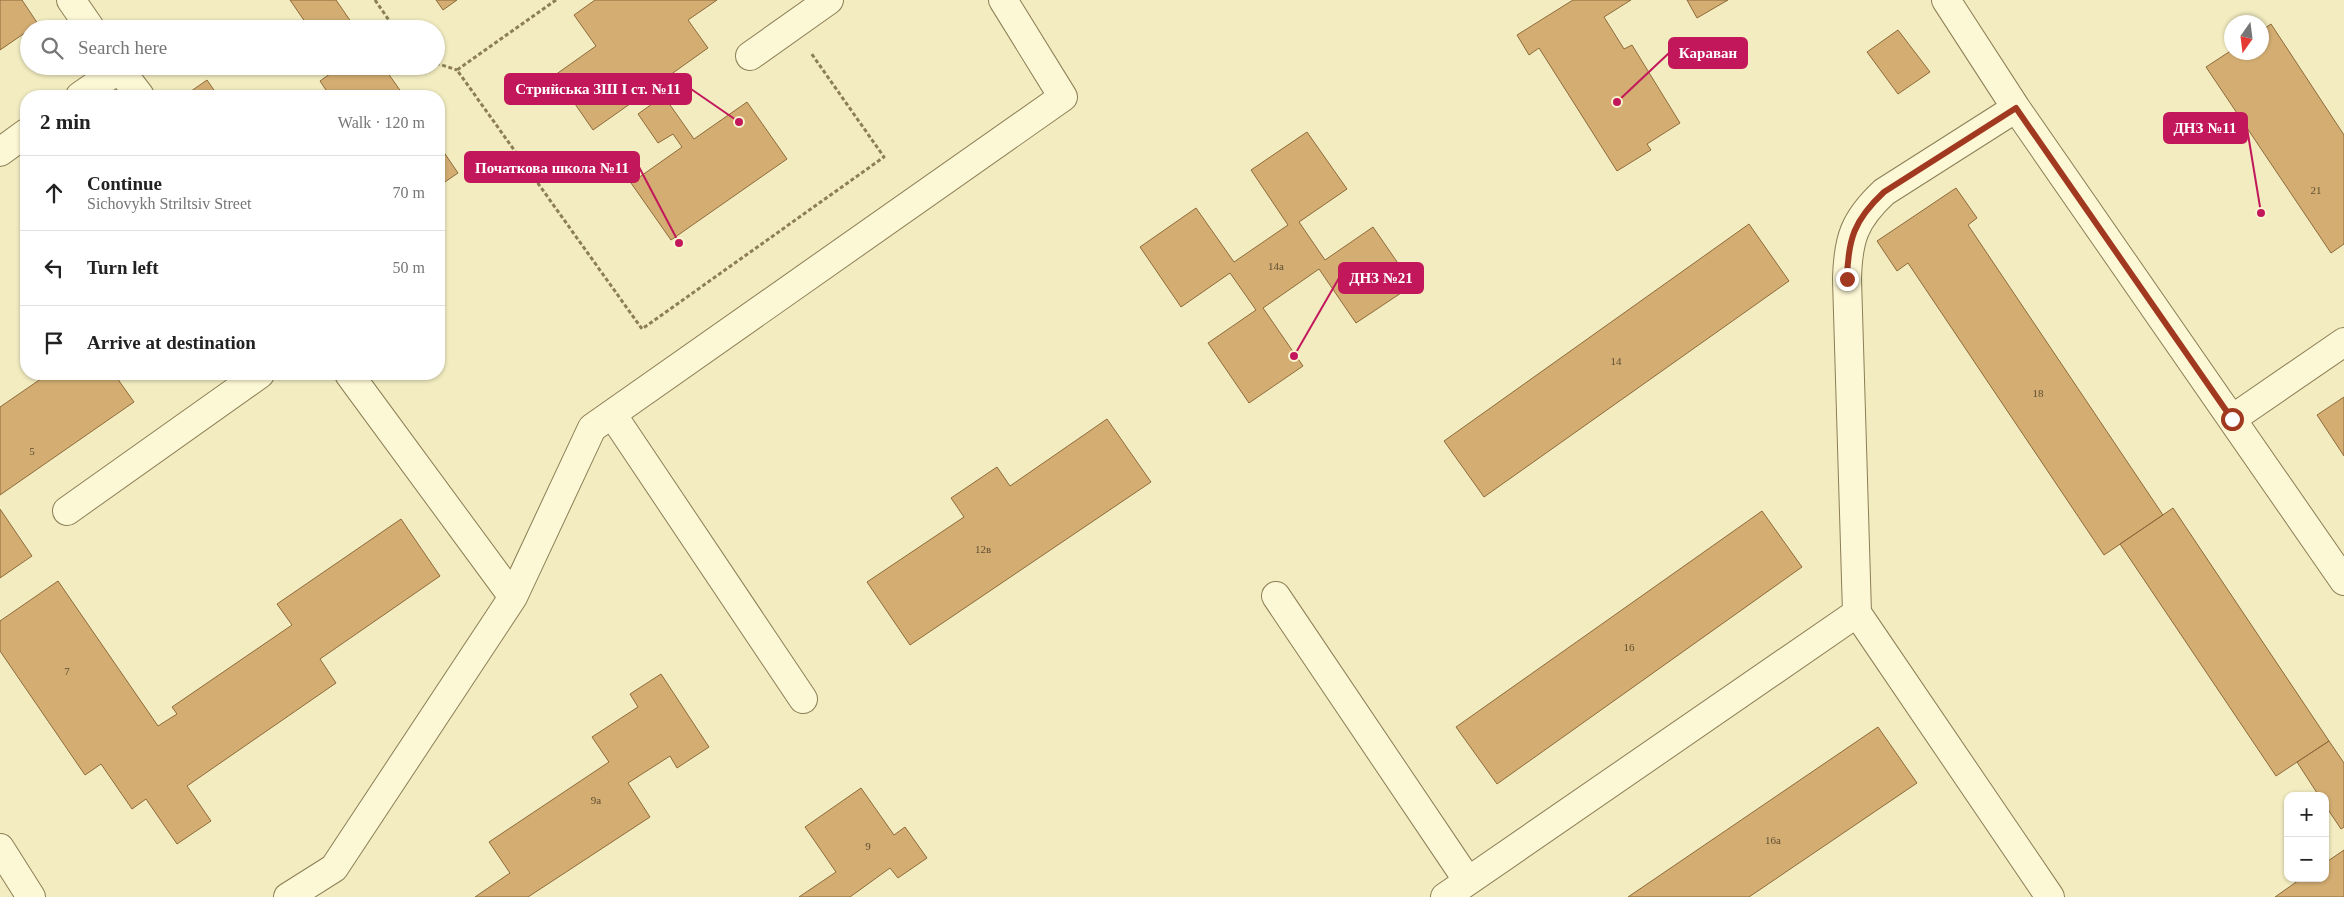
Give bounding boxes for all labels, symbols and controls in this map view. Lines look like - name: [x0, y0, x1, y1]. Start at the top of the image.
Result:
- north arrow: [2224, 15, 2269, 60]
- search box: [20, 20, 445, 75]
- icon: search: [38, 34, 66, 62]
- text: Search here: [78, 37, 167, 58]
- callout: Караван: [1669, 38, 1747, 68]
- text: Караван: [1679, 45, 1737, 61]
- callout: Стрийська ЗШ I ст. №11: [505, 74, 691, 104]
- text: Стрийська ЗШ I ст. №11: [515, 81, 681, 97]
- text: 2 min: [40, 110, 91, 134]
- callout: ДНЗ №11: [2164, 113, 2247, 143]
- text: Walk · 120 m: [338, 114, 425, 131]
- text: ДНЗ №11: [2174, 120, 2236, 136]
- callout: Початкова школа №11: [465, 152, 639, 182]
- text: Початкова школа №11: [475, 160, 629, 176]
- text: Continue: [87, 173, 162, 194]
- icon: ahead: [40, 179, 68, 207]
- text: 70 m: [393, 184, 425, 201]
- house number: 21: [2311, 184, 2322, 196]
- text: Sichovykh Striltsiv Street: [87, 195, 251, 212]
- icon: left: [40, 254, 68, 282]
- text: Turn left: [87, 257, 159, 278]
- text: 50 m: [393, 259, 425, 276]
- house number: 14а: [1268, 260, 1284, 272]
- callout: ДНЗ №21: [1339, 263, 1423, 293]
- route end: [1836, 268, 1859, 291]
- text: ДНЗ №21: [1349, 270, 1413, 286]
- icon: arrive: [40, 329, 68, 357]
- text: Arrive at destination: [87, 332, 256, 353]
- house number: 14: [1611, 355, 1622, 367]
- house number: 18: [2033, 387, 2044, 399]
- route start: [2221, 408, 2244, 431]
- house number: 5: [29, 445, 35, 457]
- house number: 12в: [975, 543, 991, 555]
- house number: 16: [1624, 641, 1635, 653]
- house number: 7: [64, 665, 70, 677]
- map controls: [2284, 792, 2329, 882]
- button: +: [2284, 792, 2329, 837]
- house number: 9а: [591, 794, 601, 806]
- house number: 16а: [1765, 834, 1781, 846]
- button: −: [2284, 837, 2329, 882]
- house number: 9: [865, 840, 871, 852]

